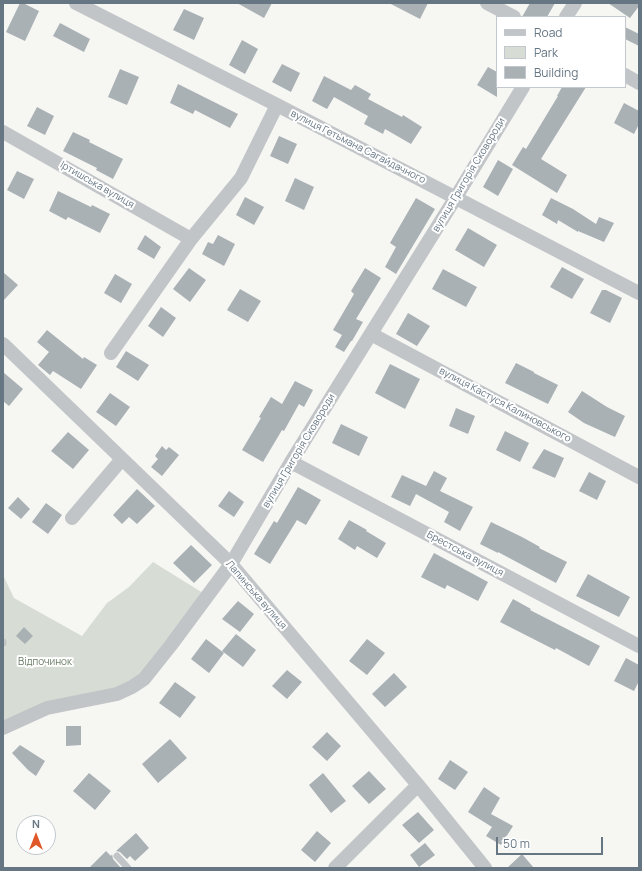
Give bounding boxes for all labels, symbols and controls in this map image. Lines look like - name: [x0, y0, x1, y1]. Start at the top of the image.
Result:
- legend: [496, 16, 626, 88]
- text: Road: [534, 24, 562, 41]
- text: Park: [534, 44, 558, 61]
- text: Building: [534, 64, 578, 81]
- street label: вулиця Гетьмана Сагайдачного: [288, 108, 428, 186]
- street label: вулиця Григорія Сковороди: [430, 116, 508, 234]
- street label: Іртишська вулиця: [58, 159, 136, 211]
- street label: вулиця Кастуся Калиновського: [437, 365, 573, 445]
- street label: вулиця Григорія Сковороди: [260, 392, 338, 510]
- street label: Брестська вулиця: [425, 529, 505, 579]
- street label: Лапинська вулиця: [223, 558, 289, 632]
- park label: Відпочинок: [18, 656, 72, 668]
- north arrow: [16, 815, 56, 855]
- text: N: [32, 816, 40, 831]
- scale bar: [498, 829, 605, 855]
- text: 50 m: [503, 835, 530, 852]

